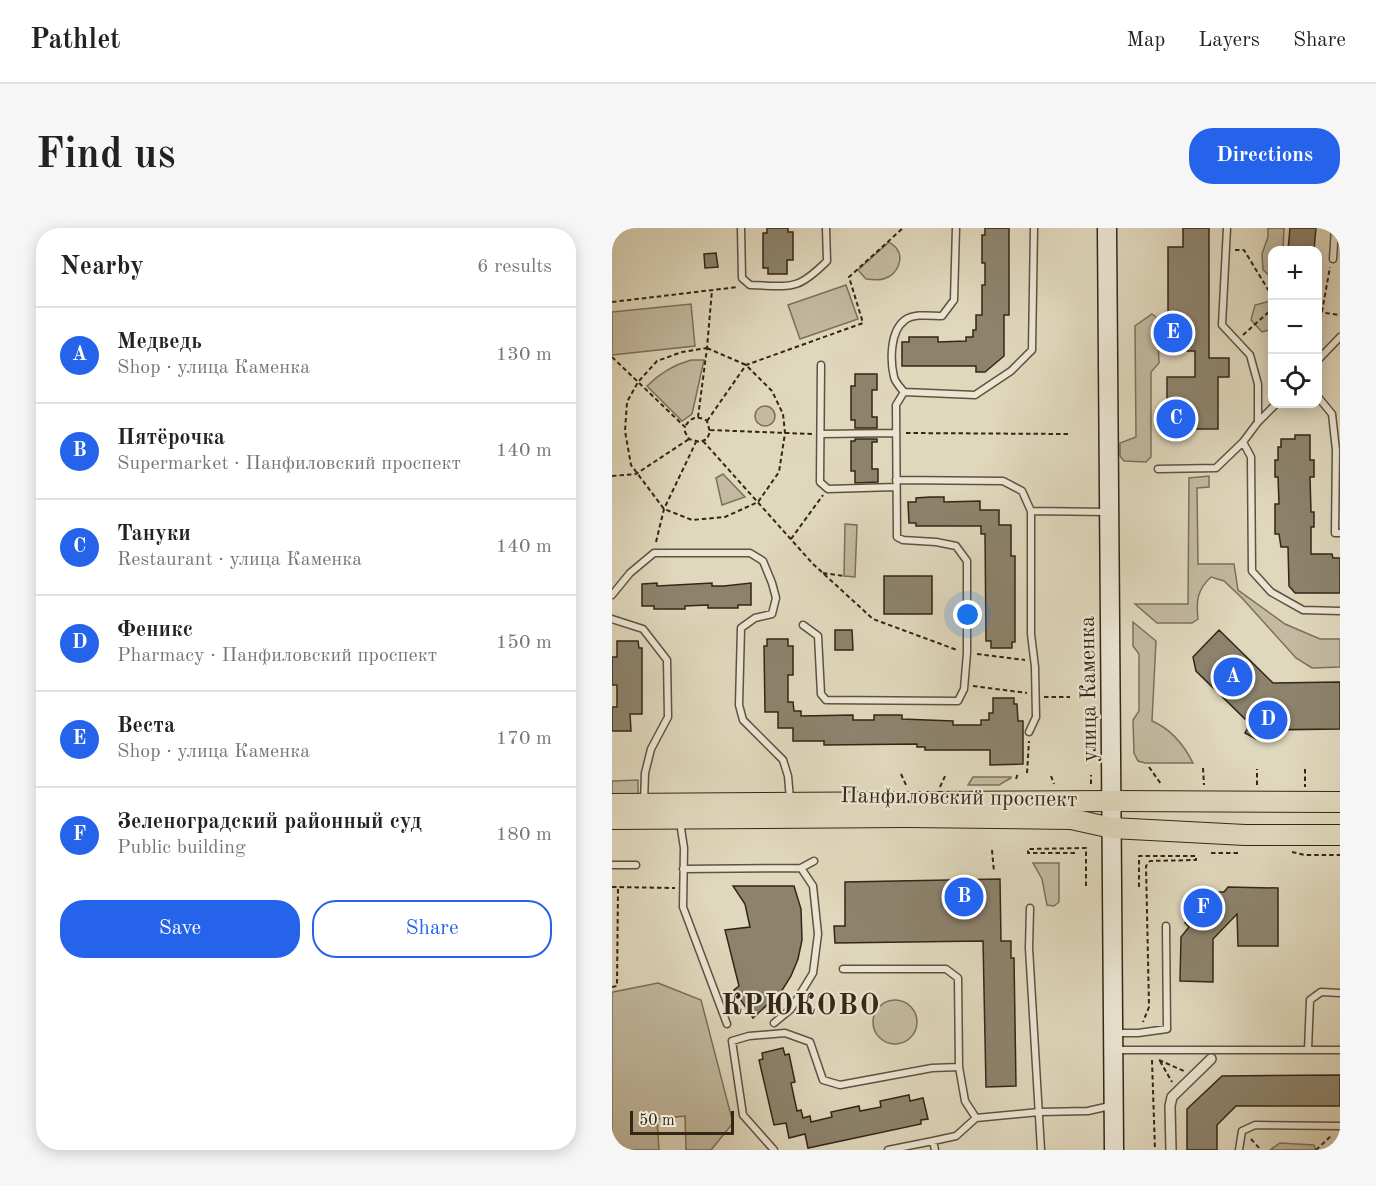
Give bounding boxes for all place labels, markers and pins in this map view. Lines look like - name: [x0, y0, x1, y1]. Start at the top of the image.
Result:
- pin: E: [1154, 310, 1192, 356]
- pin: C: [1156, 396, 1196, 441]
- pin: A: [1214, 654, 1252, 700]
- pin: D: [1248, 698, 1288, 742]
- pin: B: [944, 874, 984, 920]
- pin: F: [1184, 886, 1222, 930]

